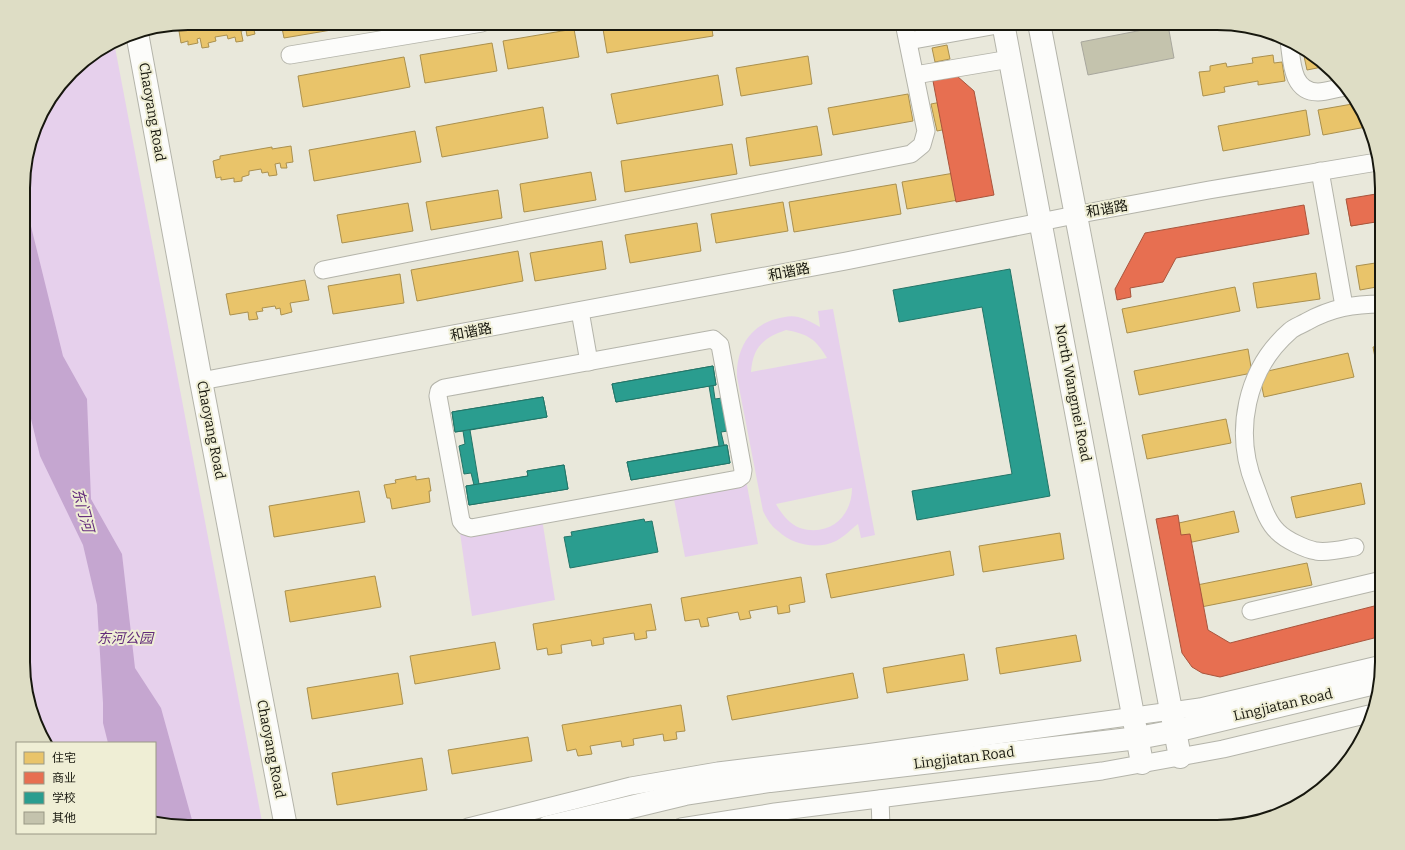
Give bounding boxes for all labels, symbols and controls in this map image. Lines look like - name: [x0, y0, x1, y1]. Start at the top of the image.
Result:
- street label: Chaoyang Road: [135, 61, 169, 163]
- street label: 和谐路: [1085, 197, 1129, 221]
- street label: 和谐路: [767, 260, 811, 284]
- street label: 和谐路: [449, 320, 493, 344]
- street label: North Wangmei Road: [1051, 323, 1095, 463]
- street label: Chaoyang Road: [193, 379, 229, 481]
- water label: 东门河: [68, 486, 98, 537]
- park label: 东河公园: [97, 630, 155, 647]
- street label: Lingjiatan Road: [1232, 685, 1334, 725]
- street label: Chaoyang Road: [253, 698, 289, 800]
- legend: [16, 742, 156, 834]
- street label: Lingjiatan Road: [913, 743, 1015, 773]
- text: 住宅: [52, 751, 76, 765]
- text: 商业: [52, 771, 76, 785]
- text: 学校: [52, 791, 76, 805]
- text: 其他: [52, 811, 76, 825]

